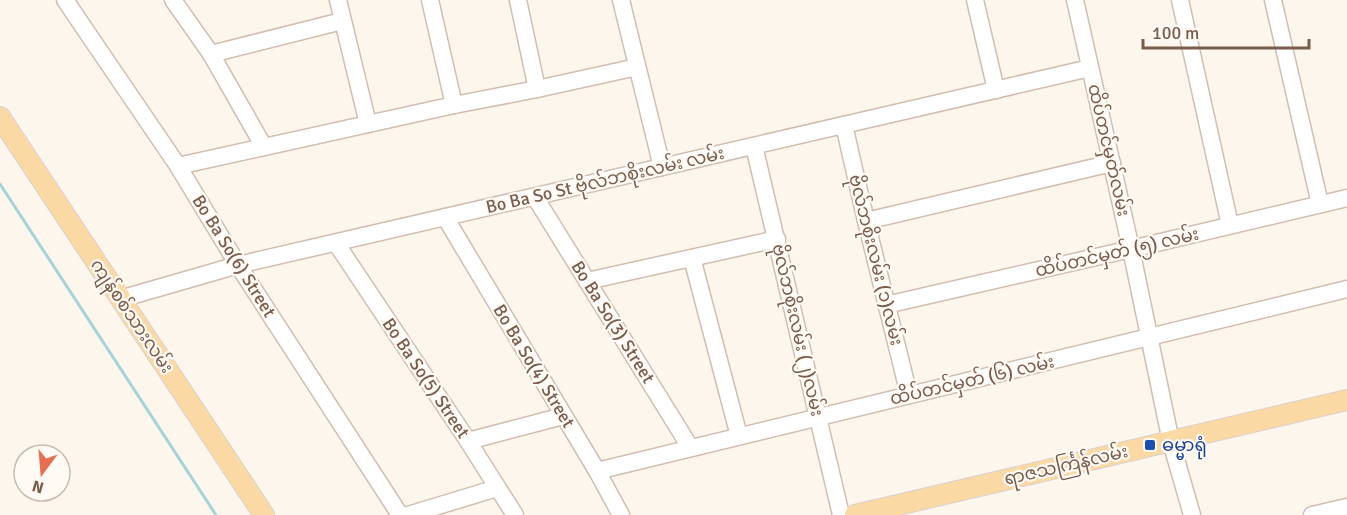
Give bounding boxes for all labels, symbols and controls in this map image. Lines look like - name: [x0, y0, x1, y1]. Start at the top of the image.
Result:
- scale bar: [1143, 12, 1310, 50]
- text: 100 m: [1152, 22, 1199, 44]
- street label: ထိပ်တင်မှတ်လမ်း: [1079, 81, 1138, 219]
- street label: Bo Ba So St ဗိုလ်ဘစိုးလမ်း လမ်း: [483, 139, 727, 222]
- street label: ဗိုလ်ဘစိုးလမ်း (၁)လမ်း: [840, 171, 911, 349]
- street label: Bo Ba So(6) Street: [188, 191, 280, 321]
- street label: ထိပ်တင်မှတ် (၅) လမ်း: [1032, 220, 1202, 285]
- street label: ဗိုလ်ဘစိုးလမ်း (၂)လမ်း: [764, 241, 831, 419]
- street label: ကျန်စစ်သားလမ်း: [82, 254, 180, 379]
- street label: Bo Ba So(3) Street: [567, 257, 659, 387]
- street label: Bo Ba So(4) Street: [489, 300, 579, 432]
- street label: Bo Ba So(5) Street: [378, 314, 474, 442]
- street label: ထိပ်တင်မှတ် (၆) လမ်း: [887, 347, 1057, 414]
- place label: ဓမ္မာရုံ: [1162, 434, 1207, 460]
- street label: ရာဇသင်္ကြန်လမ်း: [1001, 438, 1131, 494]
- marker: ဓမ္မာရုံ: [1143, 438, 1157, 452]
- north arrow: [12, 443, 72, 503]
- text: N: [30, 475, 46, 498]

